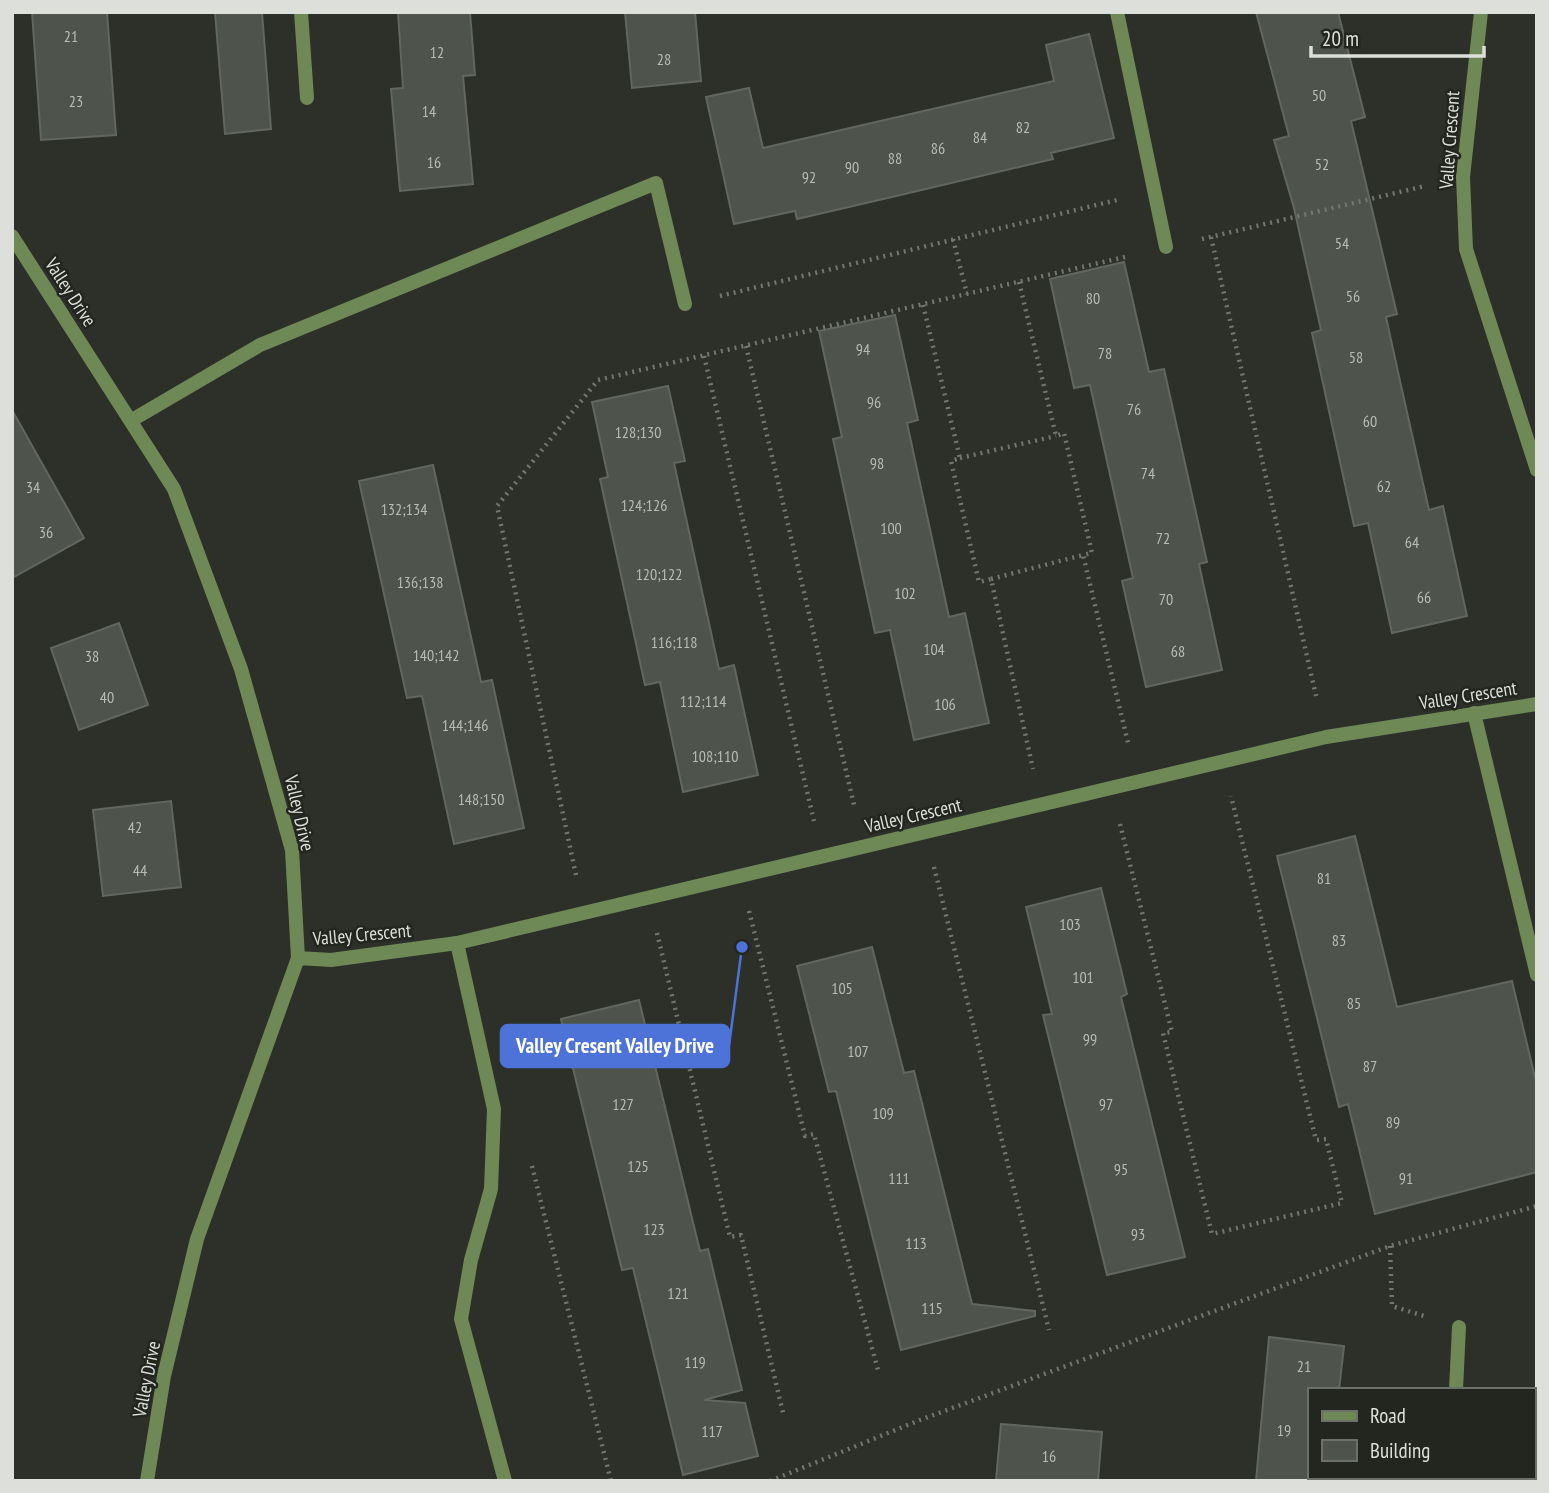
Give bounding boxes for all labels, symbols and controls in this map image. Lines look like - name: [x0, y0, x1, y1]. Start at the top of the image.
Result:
- scale bar: [1311, 14, 1484, 58]
- text: 20 m: [1322, 25, 1359, 52]
- house number: 21: [64, 26, 78, 46]
- house number: 12: [430, 42, 444, 62]
- house number: 28: [657, 49, 671, 69]
- house number: 50: [1312, 85, 1326, 105]
- street label: Valley Crescent: [1434, 89, 1464, 191]
- house number: 23: [69, 91, 83, 111]
- house number: 14: [422, 101, 436, 121]
- house number: 82: [1016, 117, 1030, 137]
- house number: 84: [973, 127, 987, 147]
- house number: 86: [931, 138, 945, 158]
- house number: 88: [888, 148, 902, 168]
- house number: 16: [427, 152, 441, 172]
- house number: 52: [1315, 154, 1329, 174]
- house number: 90: [845, 157, 859, 177]
- house number: 92: [802, 167, 816, 187]
- house number: 54: [1335, 233, 1349, 253]
- street label: Valley Drive: [39, 252, 102, 331]
- house number: 56: [1346, 286, 1360, 306]
- house number: 80: [1086, 288, 1100, 308]
- house number: 94: [856, 339, 870, 359]
- house number: 78: [1098, 343, 1112, 363]
- house number: 58: [1349, 347, 1363, 367]
- house number: 96: [867, 392, 881, 412]
- house number: 76: [1127, 399, 1141, 419]
- house number: 60: [1363, 411, 1377, 431]
- house number: 128;130: [615, 422, 661, 442]
- house number: 98: [870, 453, 884, 473]
- house number: 74: [1141, 463, 1155, 483]
- house number: 62: [1377, 476, 1391, 496]
- house number: 34: [26, 477, 40, 497]
- house number: 124;126: [621, 495, 667, 515]
- house number: 132;134: [381, 499, 427, 519]
- house number: 100: [880, 518, 902, 538]
- house number: 36: [39, 522, 53, 542]
- house number: 72: [1156, 528, 1170, 548]
- house number: 64: [1405, 532, 1419, 552]
- house number: 120;122: [636, 564, 682, 584]
- house number: 136;138: [397, 572, 443, 592]
- house number: 102: [894, 583, 916, 603]
- house number: 66: [1417, 587, 1431, 607]
- house number: 70: [1159, 589, 1173, 609]
- house number: 116;118: [651, 632, 697, 652]
- house number: 104: [923, 639, 945, 659]
- house number: 68: [1171, 641, 1185, 661]
- house number: 140;142: [413, 645, 459, 665]
- house number: 38: [85, 646, 99, 666]
- street label: Valley Crescent: [1417, 675, 1519, 715]
- house number: 40: [100, 687, 114, 707]
- house number: 112;114: [680, 691, 726, 711]
- house number: 106: [934, 694, 956, 714]
- house number: 144;146: [442, 715, 488, 735]
- house number: 108;110: [692, 746, 738, 766]
- street label: Valley Drive: [279, 772, 320, 853]
- house number: 148;150: [458, 789, 504, 809]
- street label: Valley Crescent: [861, 792, 964, 838]
- house number: 42: [128, 817, 142, 837]
- house number: 44: [133, 860, 147, 880]
- house number: 81: [1317, 868, 1331, 888]
- house number: 103: [1059, 914, 1081, 934]
- street label: Valley Crescent: [311, 918, 413, 950]
- house number: 83: [1332, 930, 1346, 950]
- house number: 101: [1072, 967, 1094, 987]
- house number: 105: [831, 978, 853, 998]
- house number: 85: [1347, 993, 1361, 1013]
- callout: Valley Cresent Valley Drive: [501, 1025, 729, 1067]
- house number: 99: [1083, 1029, 1097, 1049]
- text: Valley Cresent Valley Drive: [515, 1032, 714, 1059]
- house number: 107: [847, 1041, 869, 1061]
- house number: 87: [1363, 1056, 1377, 1076]
- house number: 127: [612, 1094, 634, 1114]
- house number: 97: [1099, 1094, 1113, 1114]
- house number: 109: [872, 1103, 894, 1123]
- house number: 89: [1386, 1112, 1400, 1132]
- house number: 125: [627, 1156, 649, 1176]
- house number: 95: [1114, 1159, 1128, 1179]
- house number: 111: [888, 1168, 910, 1188]
- house number: 91: [1399, 1168, 1413, 1188]
- house number: 123: [643, 1219, 665, 1239]
- house number: 93: [1131, 1224, 1145, 1244]
- house number: 113: [905, 1233, 927, 1253]
- house number: 121: [667, 1283, 689, 1303]
- house number: 115: [921, 1298, 943, 1318]
- street label: Valley Drive: [127, 1339, 165, 1420]
- house number: 119: [684, 1352, 706, 1372]
- house number: 21: [1297, 1356, 1311, 1376]
- legend: [1308, 1388, 1535, 1479]
- text: Road: [1370, 1402, 1406, 1429]
- house number: 19: [1277, 1420, 1291, 1440]
- house number: 117: [701, 1421, 723, 1441]
- text: Building: [1370, 1437, 1430, 1464]
- house number: 16: [1042, 1446, 1056, 1466]

